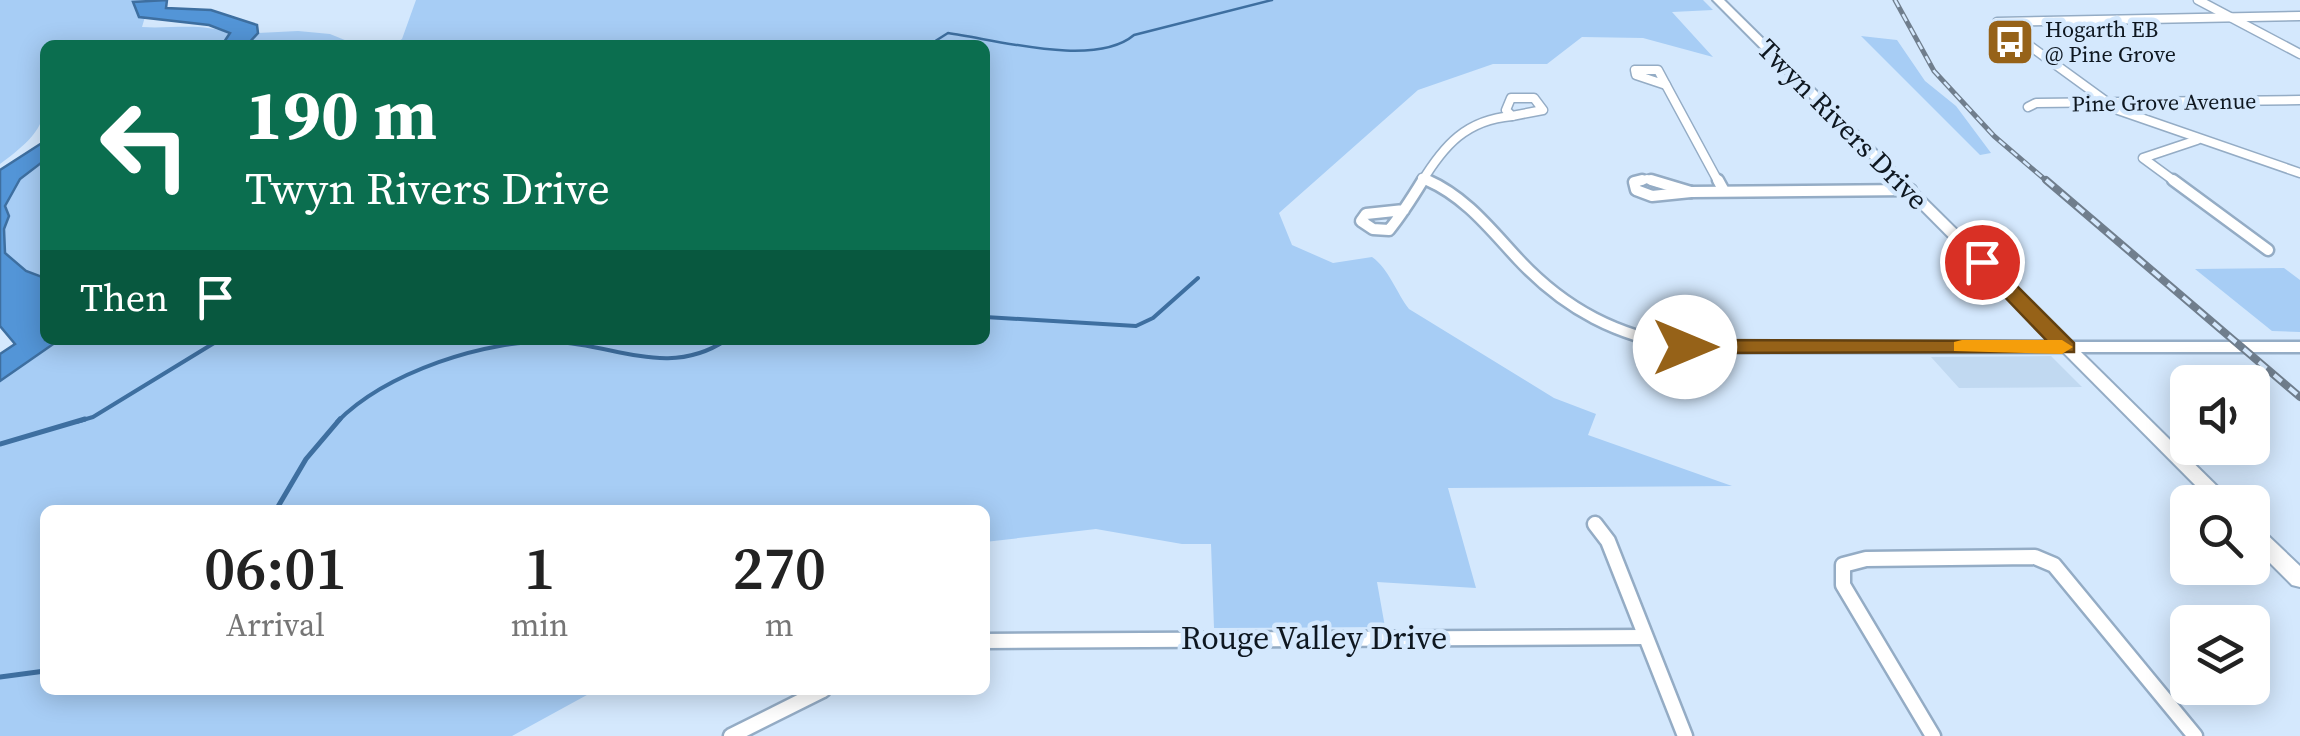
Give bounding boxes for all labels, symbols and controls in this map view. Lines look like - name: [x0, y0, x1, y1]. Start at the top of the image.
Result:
- place label: Hogarth EB @ Pine Grove: [2045, 14, 2176, 69]
- bus stop icon: Hogarth EB @ Pine Grove: [1984, 16, 2036, 68]
- street label: Twyn Rivers Drive: [1749, 30, 1937, 218]
- text: 190 m: [245, 66, 437, 162]
- icon: left: [80, 80, 210, 210]
- street label: Pine Grove Avenue: [2071, 85, 2257, 119]
- text: Twyn Rivers Drive: [245, 157, 610, 219]
- pin: [1940, 220, 2025, 305]
- icon: arrive: [1955, 235, 2010, 290]
- icon: arrive: [188, 270, 243, 325]
- text: Then: [80, 272, 168, 324]
- position arrow: [1633, 295, 1737, 399]
- map controls: [2170, 365, 2270, 705]
- button: sound: [2170, 365, 2270, 465]
- button: search: [2170, 485, 2270, 585]
- text: 06:01: [204, 527, 347, 609]
- text: 1: [524, 527, 555, 609]
- text: 270: [732, 527, 826, 609]
- text: Arrival: [226, 603, 325, 647]
- text: min: [511, 603, 568, 647]
- text: m: [765, 603, 794, 647]
- button: layers: [2170, 605, 2270, 705]
- street label: Rouge Valley Drive: [1181, 616, 1447, 660]

